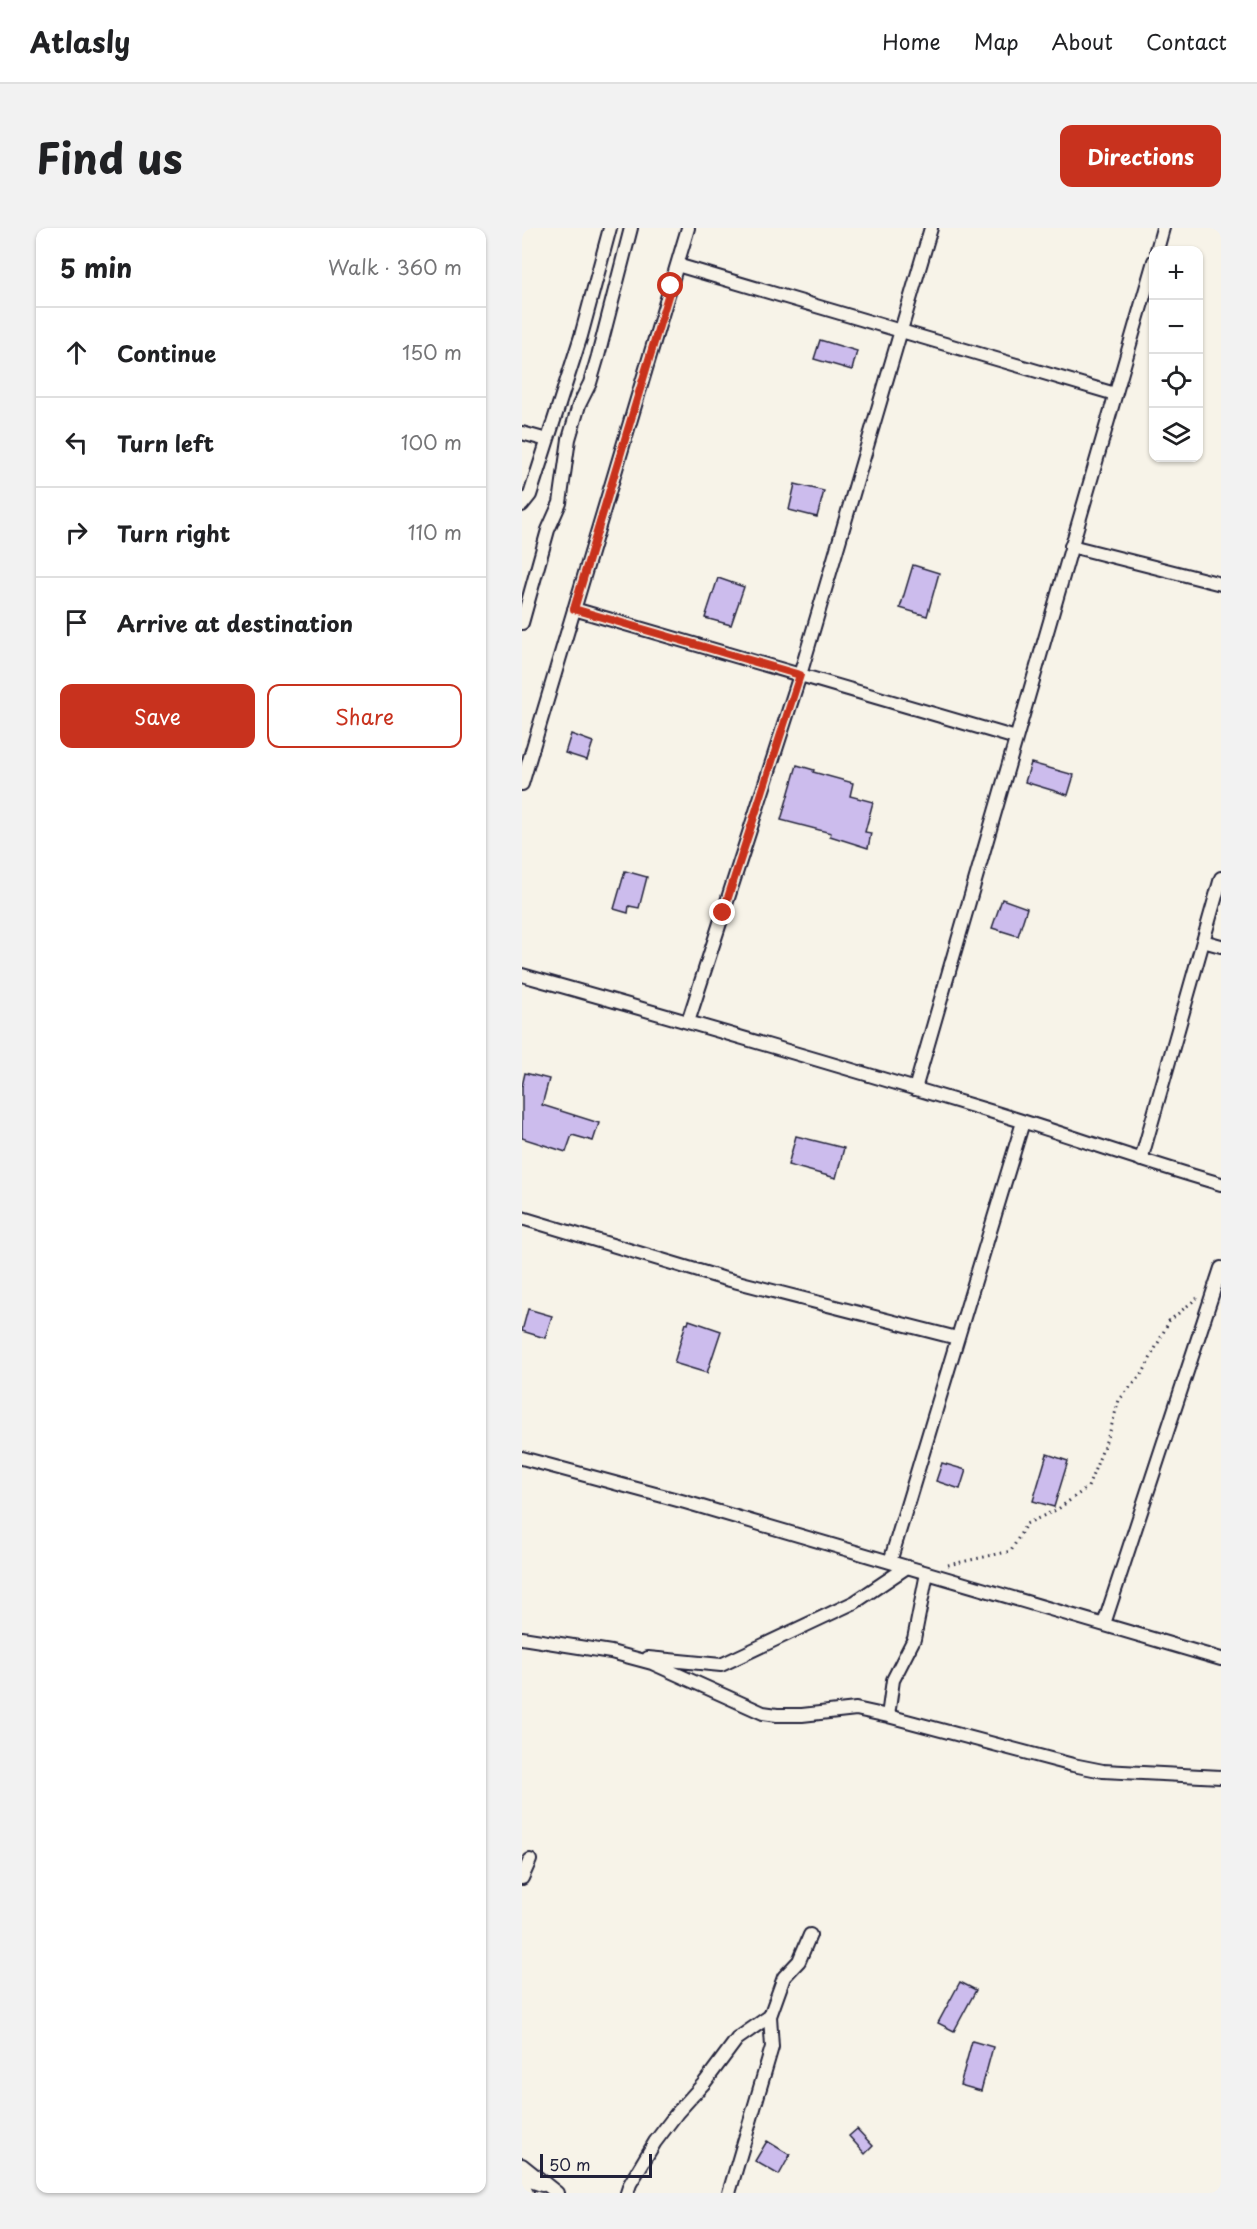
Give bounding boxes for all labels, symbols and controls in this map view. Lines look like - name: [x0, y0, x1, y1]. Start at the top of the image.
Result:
- text: Atlasly: [30, 20, 130, 63]
- text: Home: [882, 25, 941, 57]
- text: Map: [974, 25, 1019, 57]
- text: About: [1052, 25, 1113, 57]
- text: Contact: [1146, 25, 1227, 57]
- text: Find us: [36, 125, 183, 188]
- button: Directions: [1060, 125, 1221, 187]
- map controls: [1149, 246, 1203, 462]
- button: +: [1149, 246, 1203, 300]
- text: 5 min: [60, 248, 132, 287]
- text: Walk · 360 m: [328, 252, 462, 282]
- route start: [657, 272, 683, 298]
- button: −: [1149, 300, 1203, 354]
- icon: ahead: [60, 336, 93, 369]
- text: Continue: [117, 336, 216, 369]
- text: 150 m: [402, 337, 462, 367]
- button: locate: [1149, 354, 1203, 408]
- button: layers: [1149, 408, 1203, 462]
- icon: left: [60, 426, 93, 459]
- text: Turn left: [117, 426, 214, 459]
- text: 100 m: [401, 427, 462, 457]
- icon: right: [60, 516, 93, 549]
- text: Turn right: [117, 516, 230, 549]
- text: 110 m: [408, 517, 462, 547]
- icon: arrive: [60, 606, 93, 639]
- text: Arrive at destination: [117, 606, 353, 639]
- button: Save: [60, 684, 255, 748]
- button: Share: [267, 684, 462, 748]
- route end: [709, 899, 735, 925]
- scale bar: [540, 2151, 652, 2178]
- text: 50 m: [549, 2152, 590, 2176]

